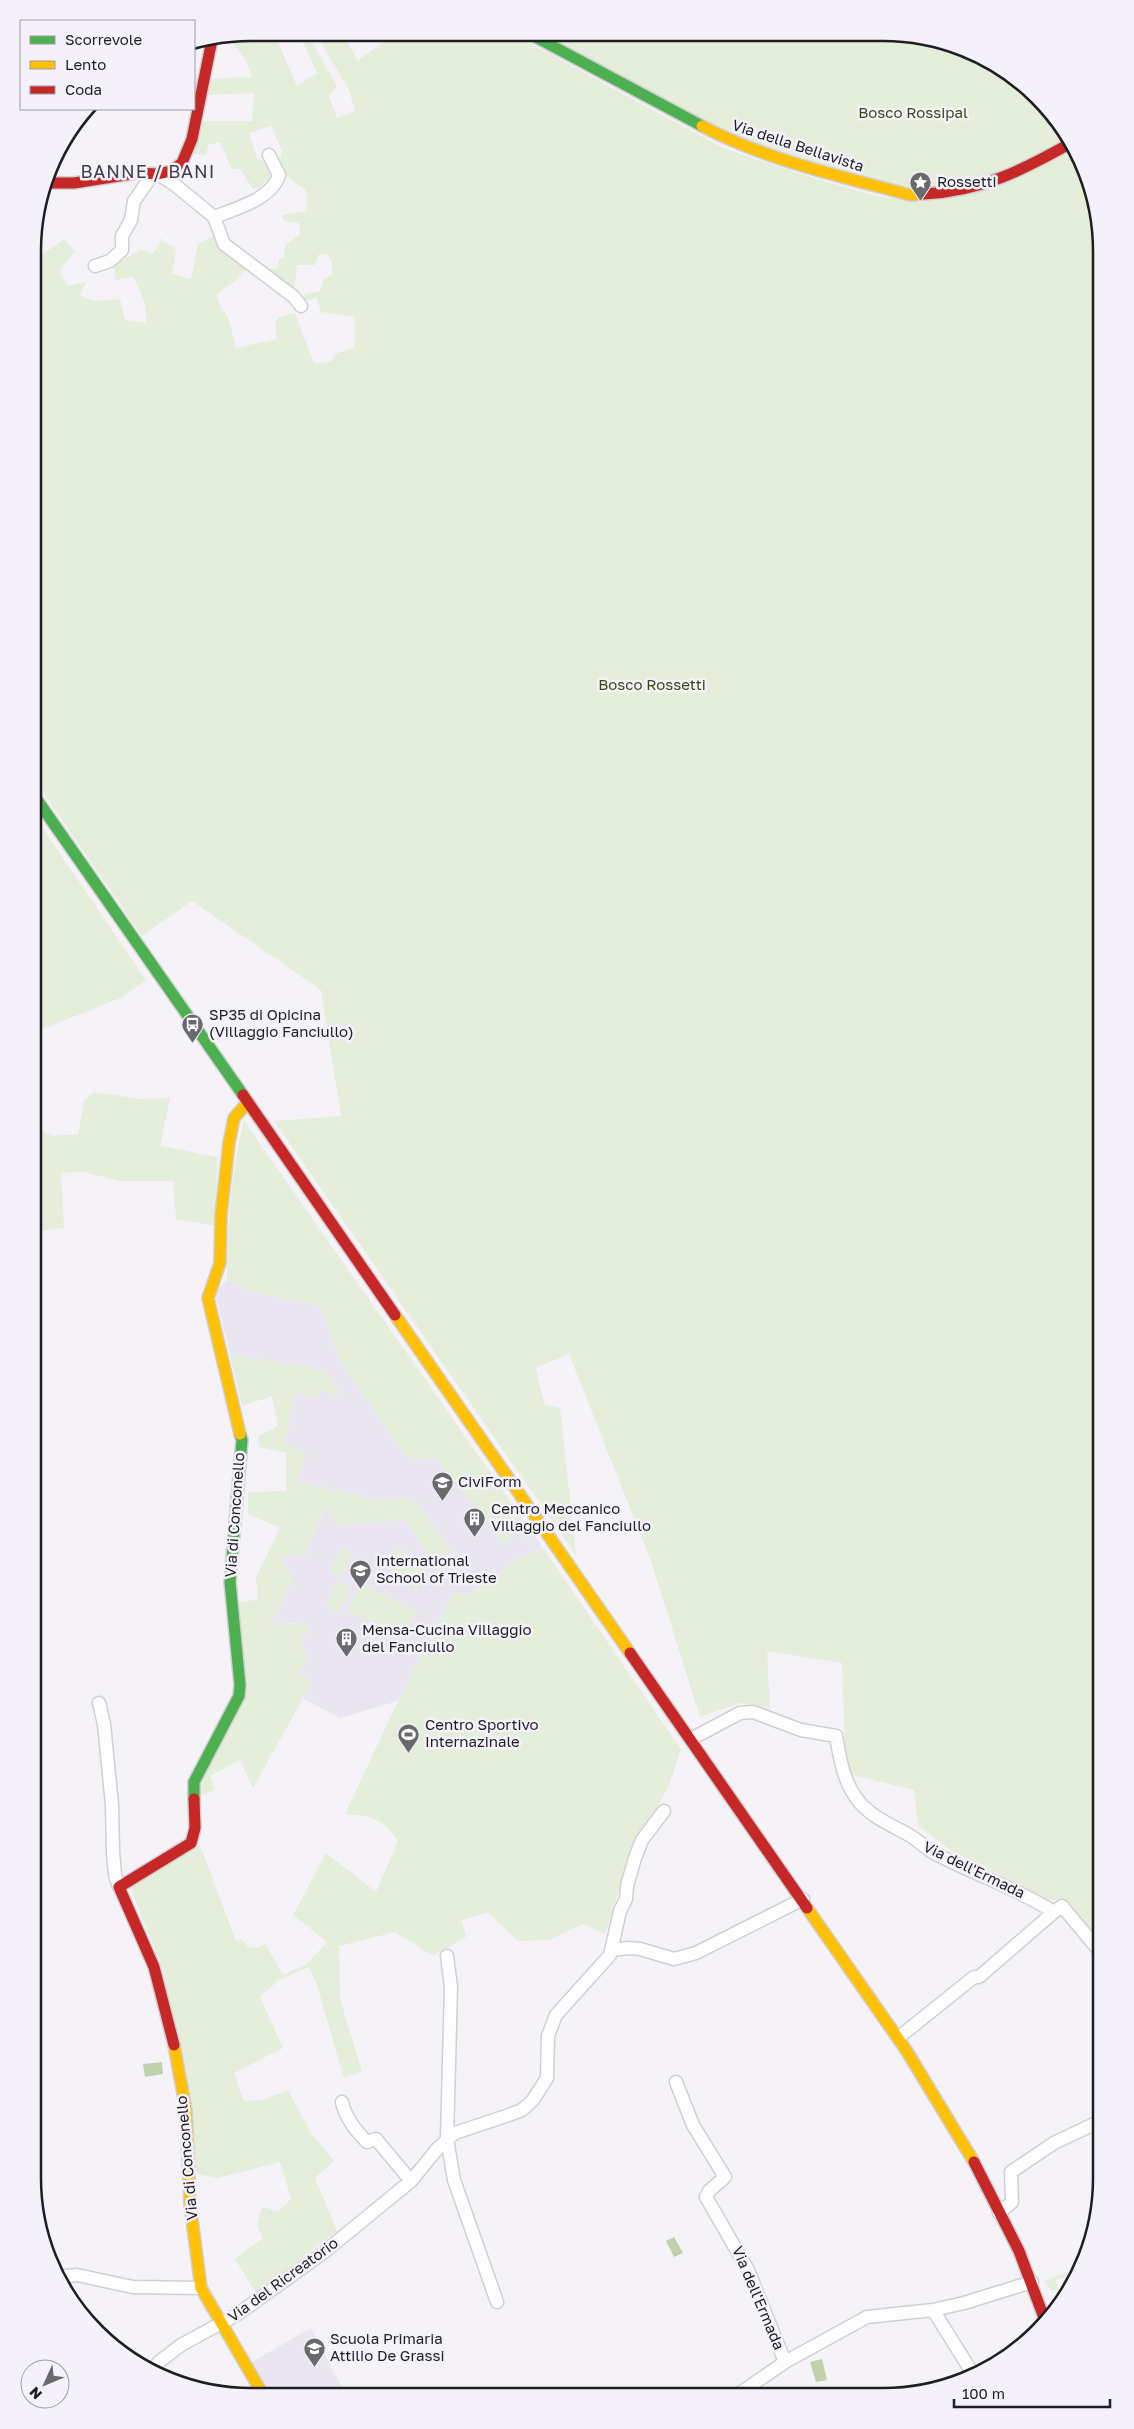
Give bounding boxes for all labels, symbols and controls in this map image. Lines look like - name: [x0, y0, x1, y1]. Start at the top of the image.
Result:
- legend: [20, 20, 195, 110]
- text: Scorrevole: [65, 30, 142, 48]
- text: Lento: [65, 55, 106, 73]
- text: Coda: [65, 80, 102, 98]
- park label: Bosco Rossipal: [858, 103, 968, 121]
- street label: Via della Bellavista: [730, 115, 866, 175]
- district label: BANNE / BANI: [81, 160, 215, 182]
- place icon: Rossetti: [909, 170, 933, 201]
- place label: Rossetti: [937, 172, 997, 190]
- park label: Bosco Rossetti: [598, 675, 706, 693]
- place label: SP35 di Opicina (Villaggio Fanciullo): [209, 1005, 354, 1040]
- bus stop icon: SP35 di Opicina (Villaggio Fanciullo): [181, 1012, 205, 1043]
- street label: Via di Conconello: [221, 1452, 247, 1578]
- school or university icon: CiviForm: [430, 1470, 454, 1501]
- place label: CiviForm: [458, 1472, 522, 1490]
- place label: Centro Meccanico Villaggio del Fanciullo: [491, 1499, 651, 1534]
- building icon: Centro Meccanico Villaggio del Fanciullo: [463, 1506, 487, 1537]
- place label: International School of Trieste: [376, 1551, 497, 1586]
- school or university icon: International School of Trieste: [348, 1558, 372, 1589]
- place label: Mensa-Cucina Villaggio del Fanciullo: [362, 1620, 532, 1655]
- building icon: Mensa-Cucina Villaggio del Fanciullo: [334, 1627, 358, 1658]
- place label: Centro Sportivo Internazinale: [425, 1715, 539, 1750]
- sports icon: Centro Sportivo Internazinale: [397, 1722, 421, 1753]
- street label: Via dell'Ermada: [921, 1837, 1028, 1902]
- street label: Via di Conconello: [172, 2095, 200, 2221]
- street label: Via del Ricreatorio: [224, 2233, 341, 2325]
- street label: Via dell'Ermada: [729, 2243, 789, 2352]
- place label: Scuola Primaria Attilio De Grassi: [330, 2329, 445, 2364]
- school or university icon: Scuola Primaria Attilio De Grassi: [302, 2336, 326, 2367]
- north arrow: [20, 2359, 70, 2409]
- scale bar: [954, 2376, 1110, 2408]
- text: N: [25, 2384, 45, 2403]
- text: 100 m: [962, 2384, 1005, 2402]

